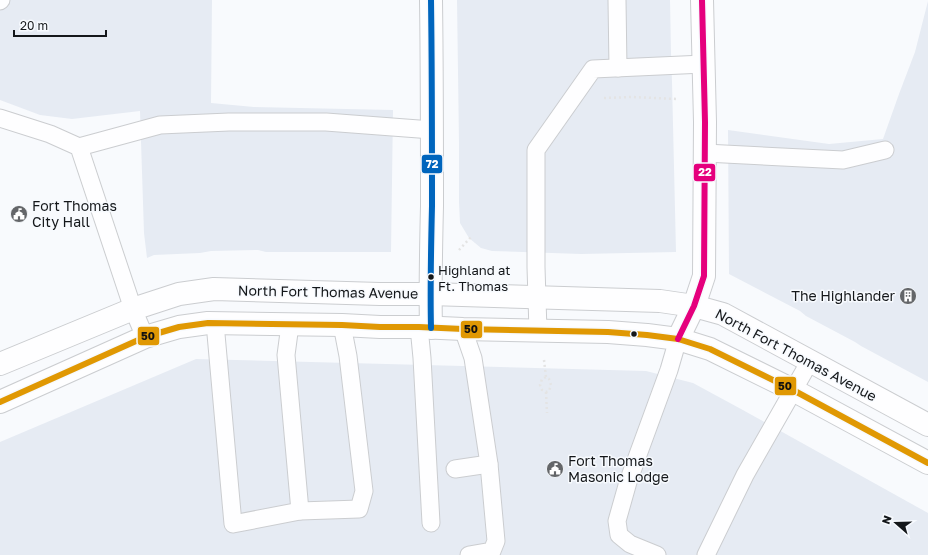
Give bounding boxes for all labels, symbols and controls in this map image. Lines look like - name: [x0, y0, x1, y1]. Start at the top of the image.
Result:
- scale bar: [14, 12, 106, 38]
- text: 20 m: [20, 18, 48, 33]
- line badge: 72: [421, 154, 443, 174]
- text: 72: [426, 157, 439, 170]
- line badge: 22: [693, 163, 716, 182]
- text: 22: [698, 165, 712, 178]
- place label: Fort Thomas City Hall: [32, 197, 117, 230]
- public building icon: Fort Thomas City Hall: [9, 204, 29, 224]
- place label: Highland at Ft. Thomas: [438, 262, 511, 294]
- marker: Highland at Ft. Thomas: [426, 272, 436, 282]
- street label: North Fort Thomas Avenue: [238, 281, 418, 302]
- building icon: The Highlander: [898, 286, 918, 306]
- place label: The Highlander: [791, 287, 896, 304]
- street label: North Fort Thomas Avenue: [713, 305, 880, 404]
- line badge: 50: [460, 320, 483, 339]
- text: 50: [464, 322, 478, 335]
- line badge: 50: [137, 326, 160, 346]
- text: 50: [141, 329, 155, 342]
- unlabelled marker: [629, 329, 639, 339]
- line badge: 50: [774, 376, 797, 396]
- text: 50: [778, 379, 792, 392]
- place label: Fort Thomas Masonic Lodge: [568, 452, 669, 485]
- public building icon: Fort Thomas Masonic Lodge: [545, 459, 565, 479]
- north arrow: [876, 503, 916, 543]
- text: N: [879, 513, 894, 526]

